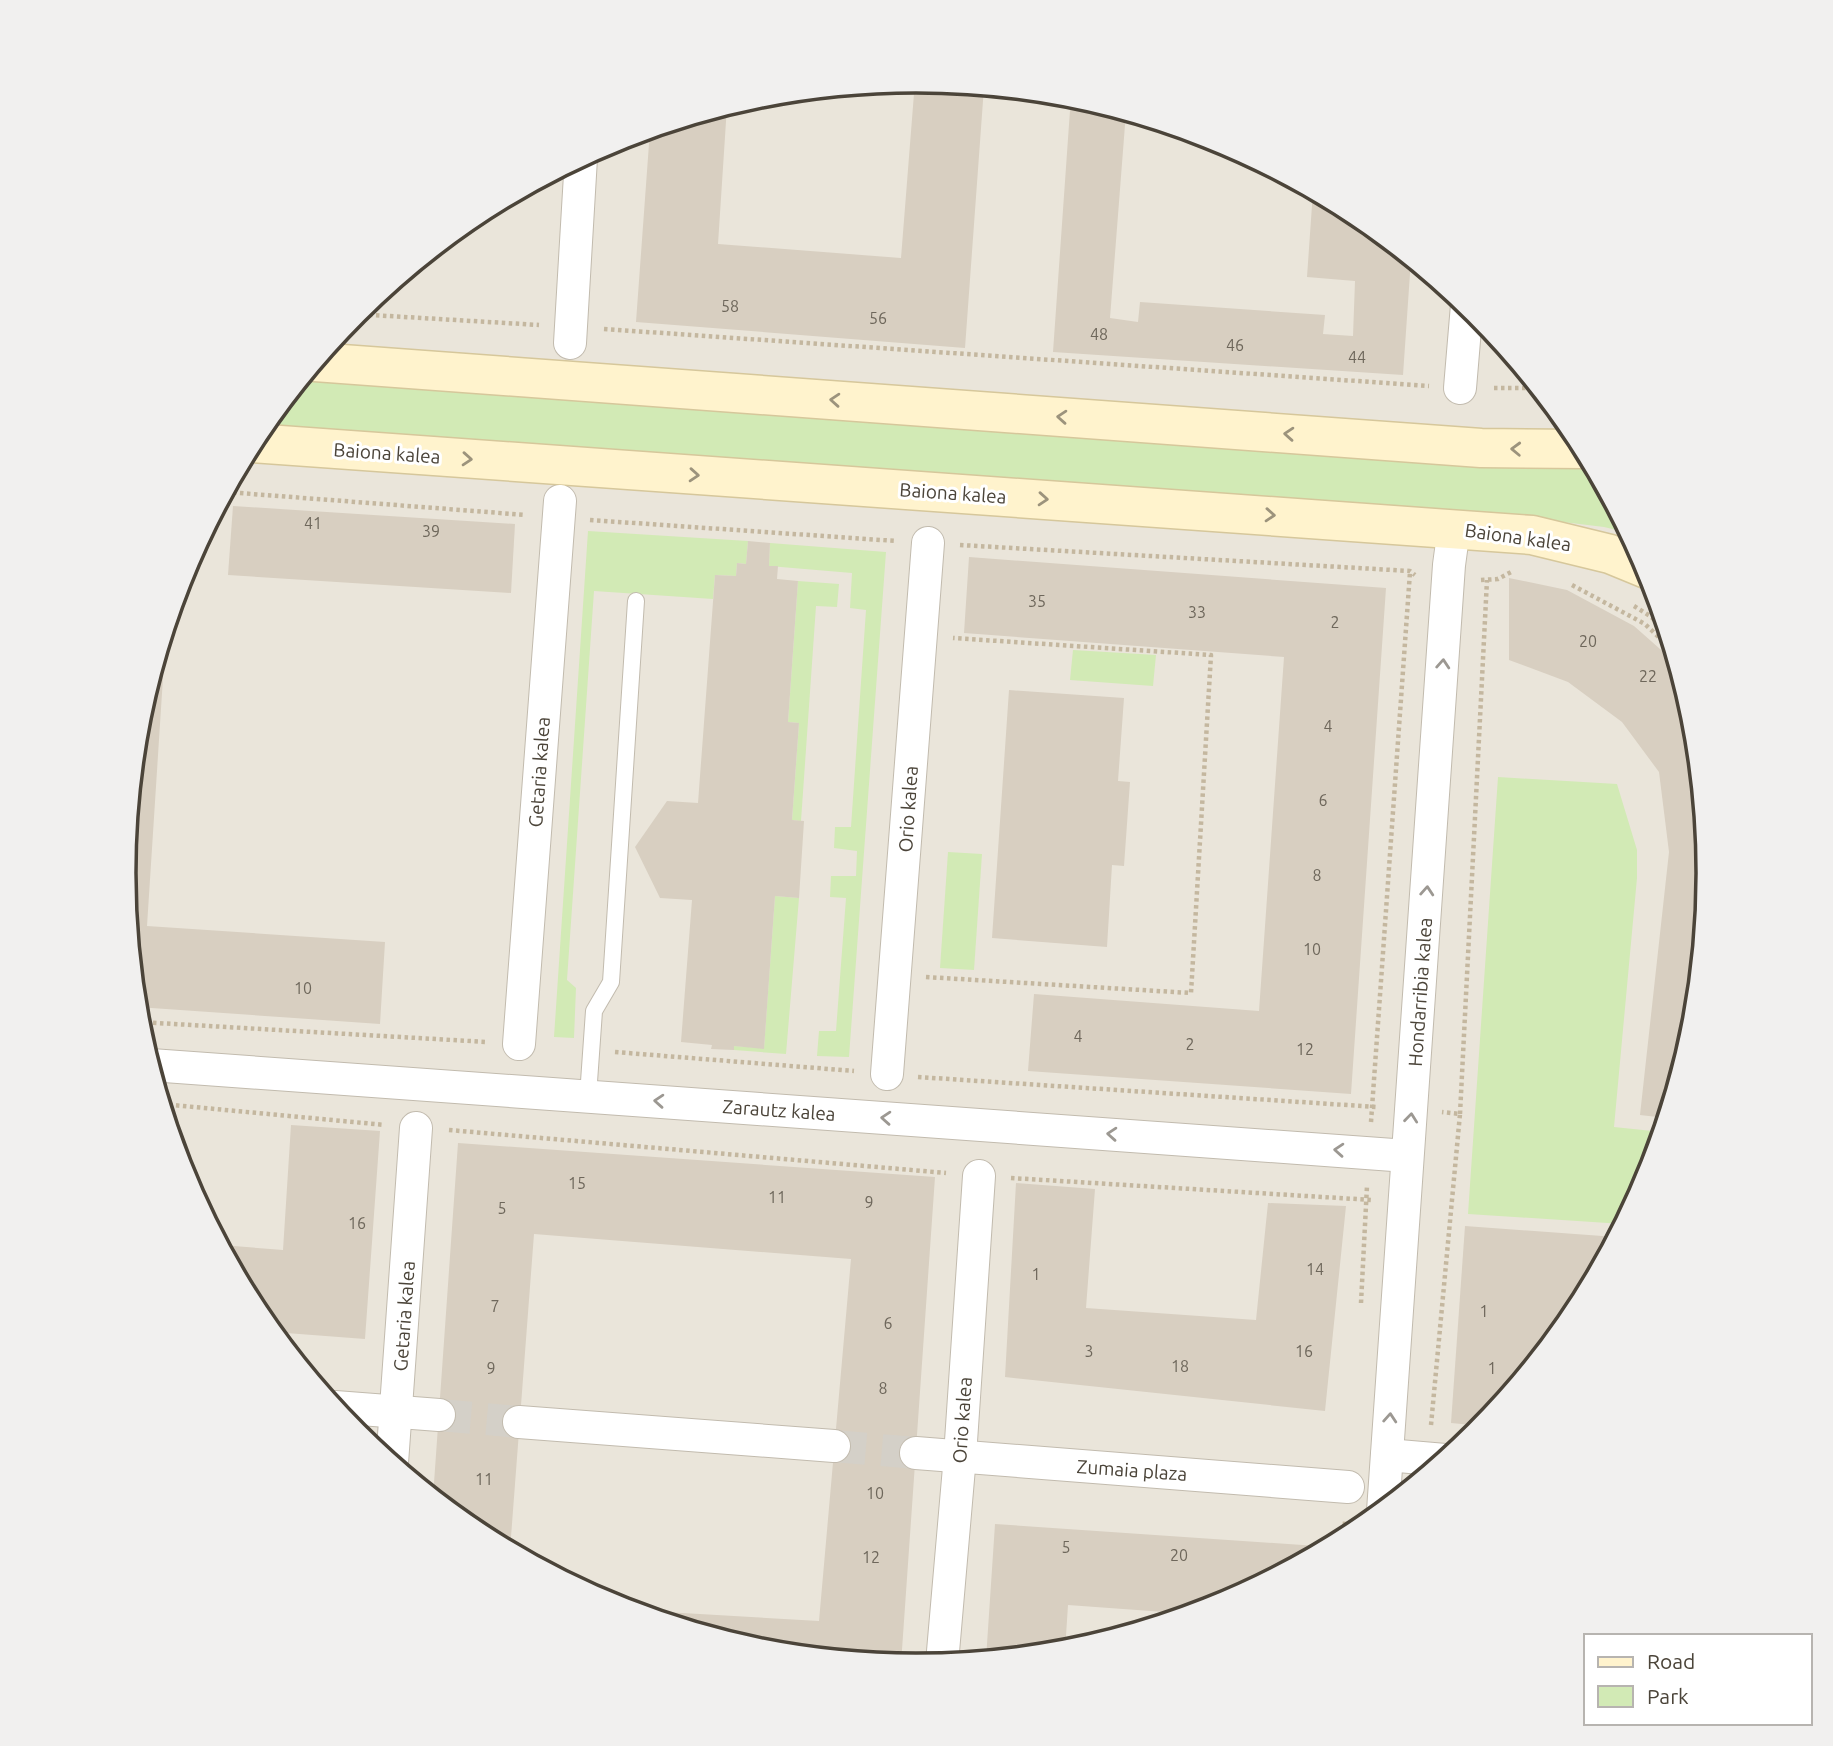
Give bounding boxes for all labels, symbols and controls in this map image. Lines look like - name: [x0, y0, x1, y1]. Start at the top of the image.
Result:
- house number: 58: [721, 297, 739, 315]
- house number: 56: [869, 309, 887, 327]
- house number: 48: [1090, 325, 1108, 343]
- house number: 46: [1226, 336, 1244, 354]
- house number: 44: [1348, 348, 1366, 366]
- one-way arrow: [830, 393, 841, 408]
- one-way arrow: [1056, 410, 1067, 425]
- one-way arrow: [1283, 427, 1294, 442]
- street label: Baiona kalea: [333, 438, 441, 468]
- one-way arrow: [1510, 442, 1521, 457]
- one-way arrow: [462, 451, 473, 466]
- one-way arrow: [689, 467, 700, 482]
- street label: Baiona kalea: [899, 478, 1007, 508]
- one-way arrow: [1038, 491, 1049, 506]
- one-way arrow: [1265, 507, 1276, 522]
- house number: 41: [304, 514, 322, 532]
- street label: Baiona kalea: [1463, 519, 1573, 555]
- house number: 39: [422, 522, 440, 540]
- house number: 35: [1028, 592, 1046, 610]
- house number: 33: [1188, 603, 1206, 621]
- house number: 2: [1330, 613, 1340, 631]
- house number: 20: [1579, 632, 1597, 650]
- one-way arrow: [1435, 658, 1450, 669]
- house number: 22: [1639, 667, 1657, 685]
- street label: Getaria kalea: [524, 716, 554, 828]
- house number: 4: [1323, 717, 1333, 735]
- street label: Orio kalea: [894, 765, 922, 853]
- house number: 6: [1318, 791, 1328, 809]
- house number: 8: [1312, 866, 1322, 884]
- one-way arrow: [1419, 885, 1434, 896]
- street label: Hondarribia kalea: [1404, 917, 1436, 1067]
- house number: 10: [1303, 940, 1321, 958]
- house number: 10: [294, 979, 312, 997]
- house number: 4: [1073, 1027, 1083, 1045]
- house number: 2: [1185, 1035, 1195, 1053]
- house number: 12: [1296, 1040, 1314, 1058]
- one-way arrow: [653, 1094, 664, 1109]
- street label: Zarautz kalea: [722, 1095, 836, 1125]
- one-way arrow: [880, 1111, 891, 1126]
- one-way arrow: [1403, 1112, 1418, 1123]
- one-way arrow: [1107, 1127, 1118, 1142]
- one-way arrow: [1334, 1143, 1345, 1158]
- house number: 15: [568, 1174, 586, 1192]
- house number: 11: [768, 1188, 786, 1206]
- house number: 9: [864, 1193, 874, 1211]
- house number: 5: [497, 1199, 507, 1217]
- house number: 16: [348, 1214, 366, 1232]
- street label: Getaria kalea: [389, 1260, 419, 1372]
- house number: 14: [1306, 1260, 1324, 1278]
- house number: 1: [1031, 1265, 1041, 1283]
- house number: 7: [490, 1297, 500, 1315]
- house number: 1: [1479, 1302, 1489, 1320]
- house number: 6: [883, 1314, 893, 1332]
- house number: 3: [1084, 1342, 1094, 1360]
- house number: 16: [1295, 1342, 1313, 1360]
- house number: 18: [1171, 1357, 1189, 1375]
- house number: 9: [486, 1359, 496, 1377]
- house number: 1: [1487, 1359, 1497, 1377]
- street label: Orio kalea: [948, 1376, 976, 1464]
- house number: 8: [878, 1379, 888, 1397]
- one-way arrow: [1382, 1413, 1397, 1424]
- street label: Zumaia plaza: [1076, 1455, 1188, 1485]
- house number: 11: [475, 1470, 493, 1488]
- house number: 10: [866, 1484, 884, 1502]
- house number: 5: [1061, 1538, 1071, 1556]
- house number: 20: [1170, 1546, 1188, 1564]
- house number: 12: [862, 1548, 880, 1566]
- legend: [1584, 1634, 1812, 1725]
- text: Road: [1647, 1649, 1695, 1673]
- text: Park: [1647, 1684, 1689, 1708]

